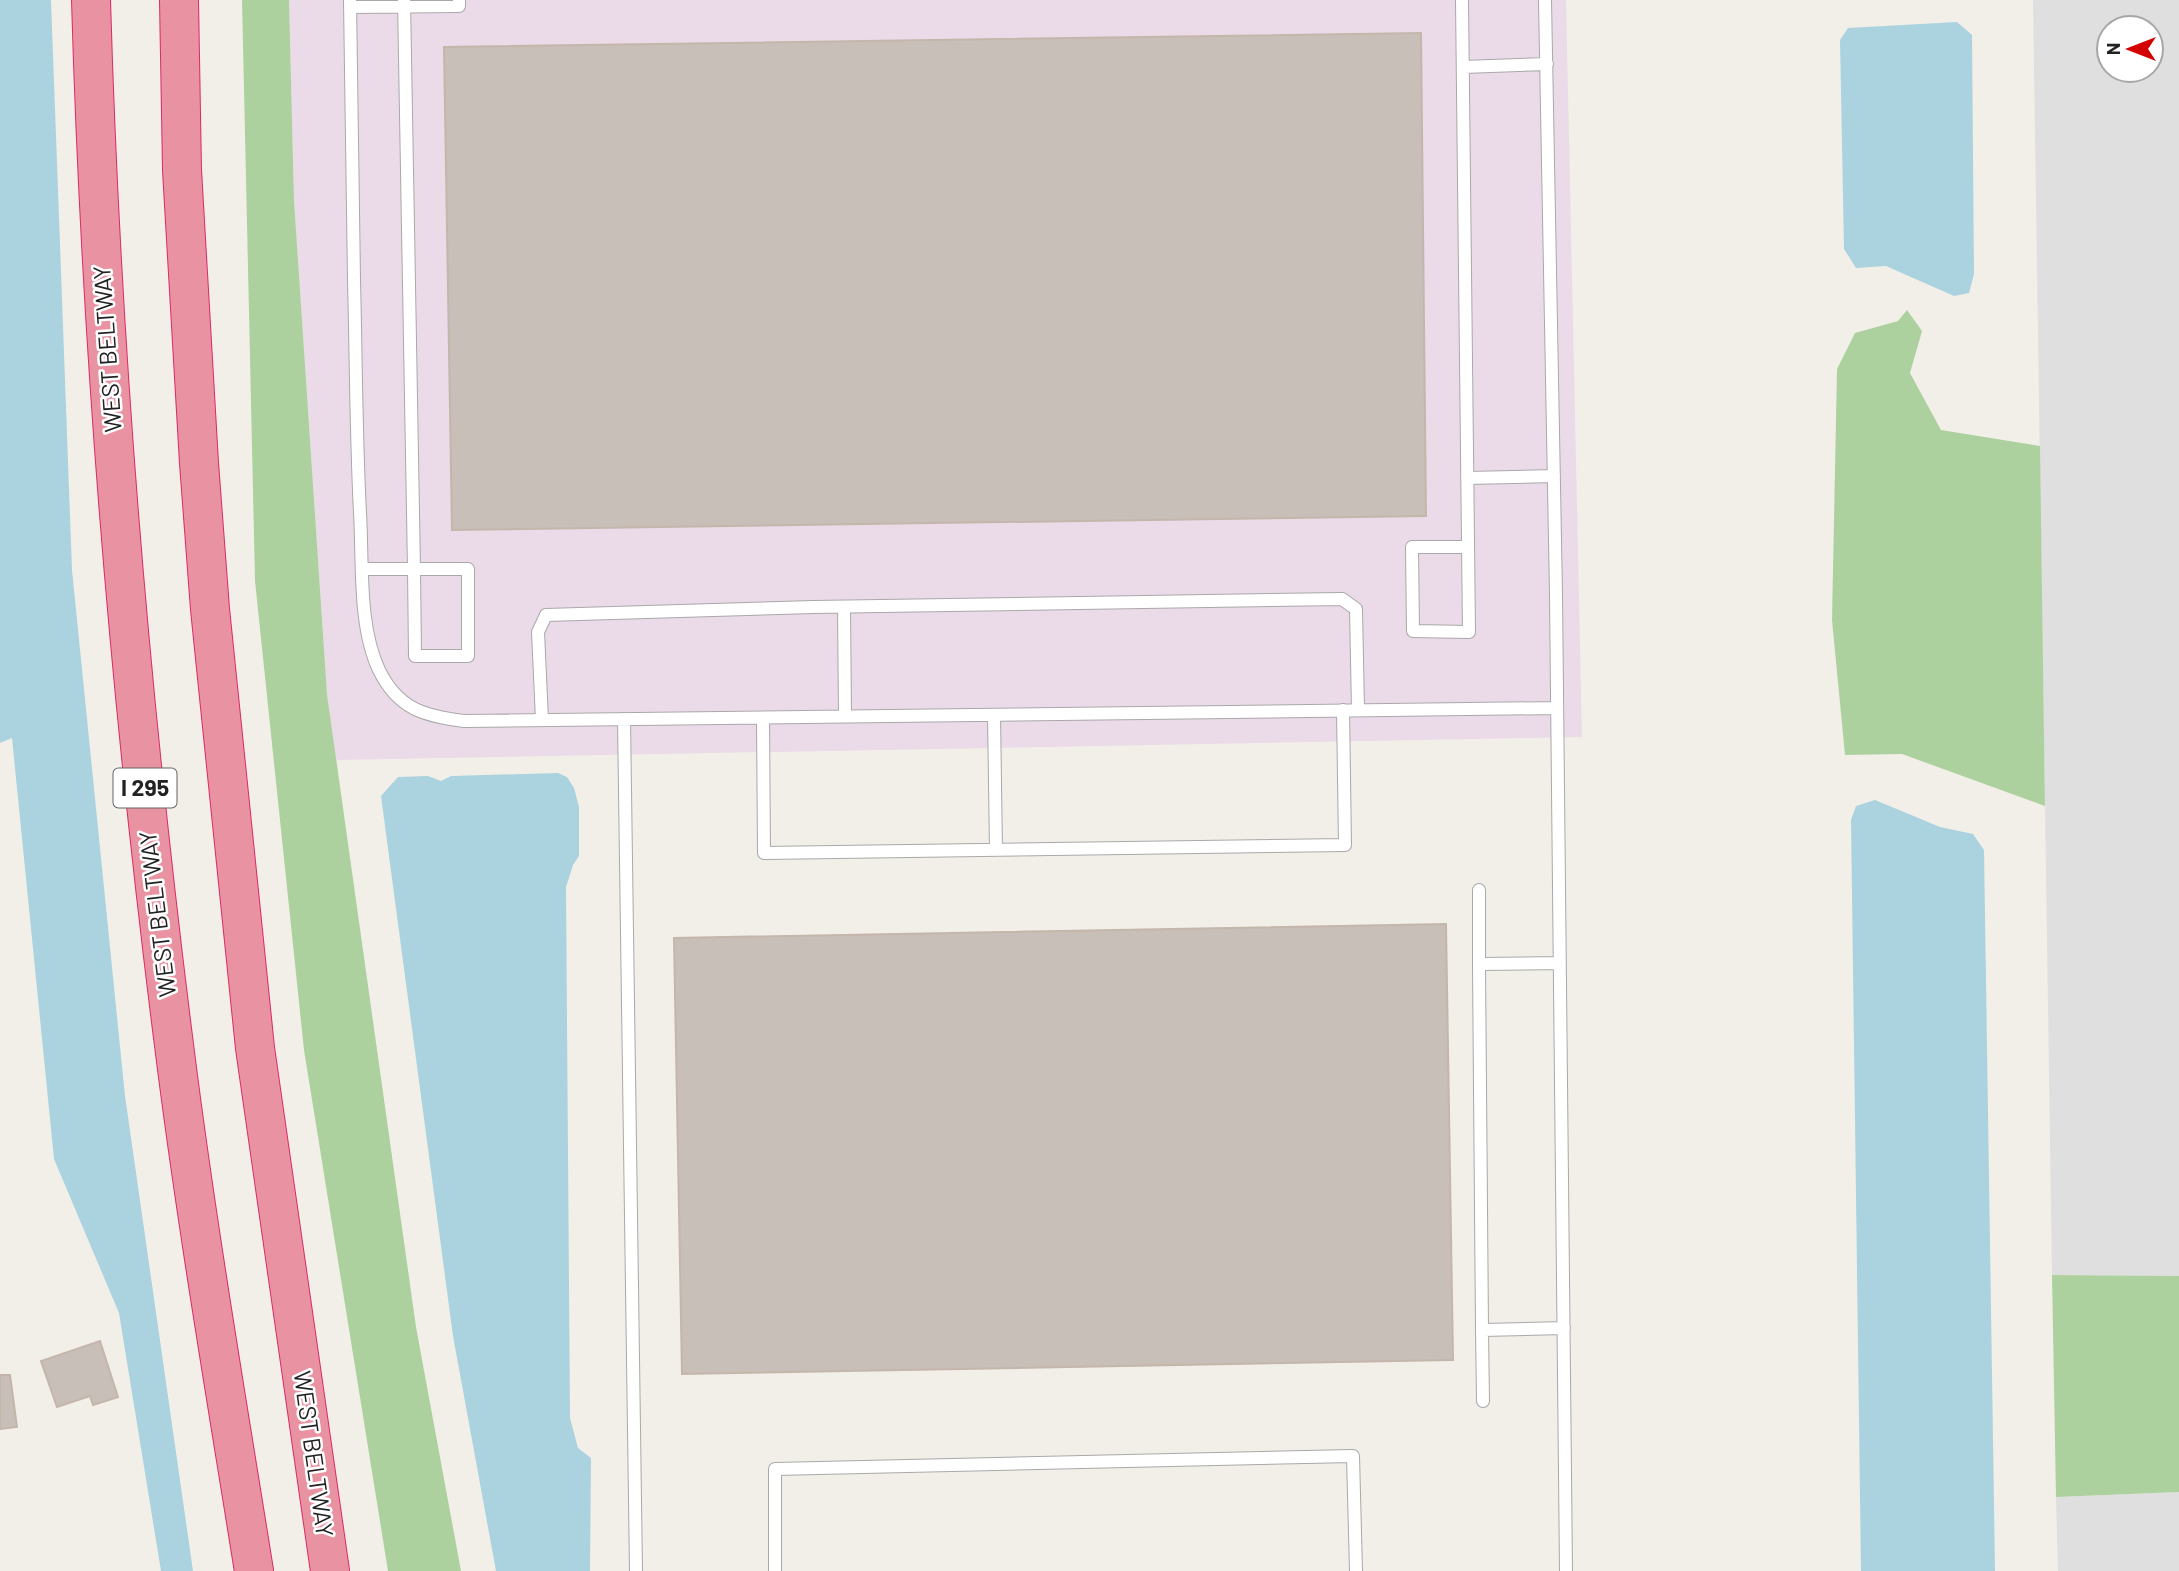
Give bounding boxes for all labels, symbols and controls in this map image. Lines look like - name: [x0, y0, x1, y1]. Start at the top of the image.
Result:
- north arrow: [2095, 14, 2165, 84]
- text: N: [2101, 43, 2124, 55]
- street label: WEST BELTWAY: [86, 265, 127, 434]
- road number: I 295: [114, 768, 176, 808]
- street label: WEST BELTWAY: [132, 829, 181, 999]
- street label: WEST BELTWAY: [288, 1369, 340, 1539]

